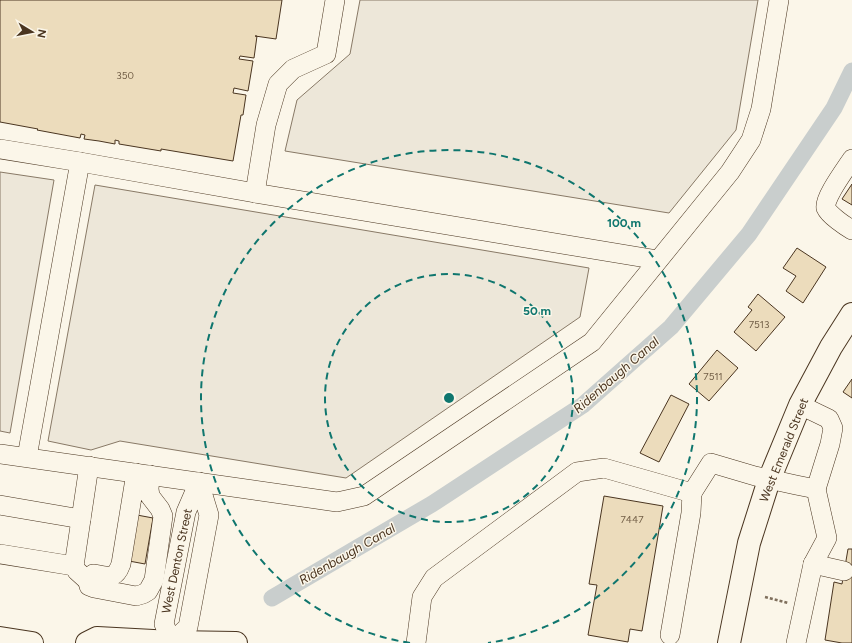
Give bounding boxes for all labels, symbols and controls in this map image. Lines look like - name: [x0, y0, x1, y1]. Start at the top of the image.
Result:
- north arrow: [12, 12, 52, 52]
- text: N: [34, 28, 48, 39]
- house number: 350: [116, 69, 134, 82]
- text: 100 m: [607, 216, 641, 230]
- text: 50 m: [523, 304, 551, 318]
- house number: 7513: [749, 318, 769, 331]
- water label: Ridenbaugh Canal: [570, 334, 662, 416]
- house number: 7511: [703, 370, 723, 383]
- centre of rings: [442, 391, 456, 405]
- street label: West Emerald Street: [757, 396, 811, 504]
- street label: West Denton Street: [159, 507, 195, 615]
- house number: 7447: [620, 513, 644, 526]
- water label: Ridenbaugh Canal: [296, 520, 398, 588]

